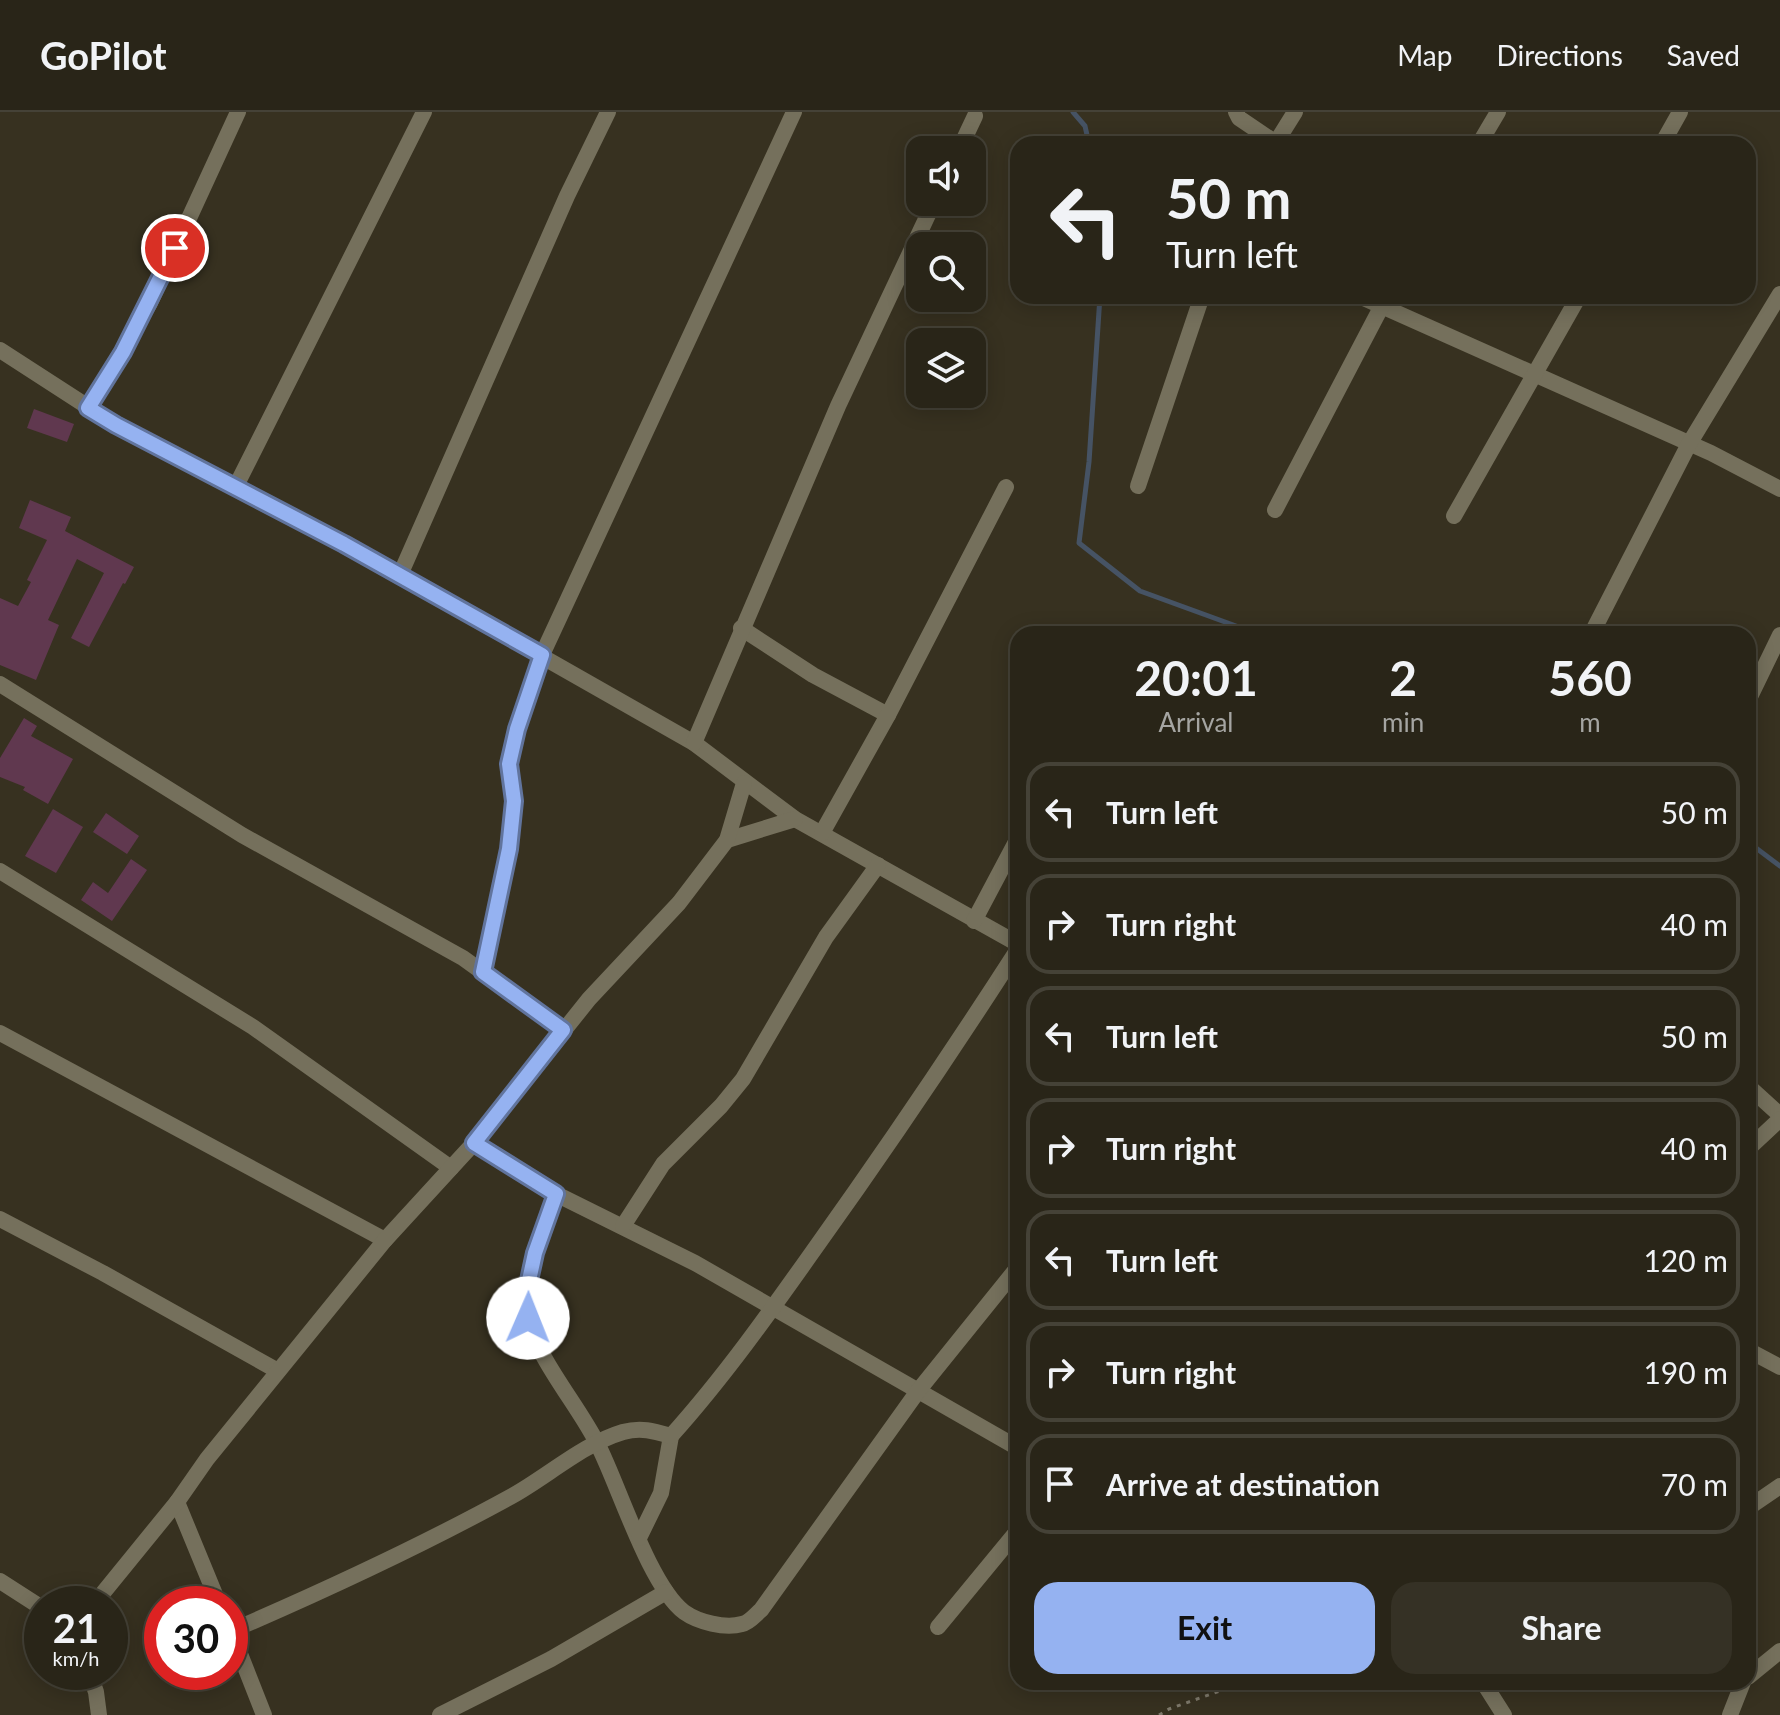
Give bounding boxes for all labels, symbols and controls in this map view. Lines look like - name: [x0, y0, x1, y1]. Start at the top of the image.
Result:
- text: GoPilot: [40, 32, 167, 78]
- text: Map: [1397, 38, 1452, 72]
- text: Directions: [1496, 38, 1623, 72]
- text: Saved: [1667, 38, 1740, 72]
- map controls: [906, 136, 986, 408]
- button: sound: [906, 136, 986, 216]
- text: 50 m: [1166, 164, 1291, 231]
- icon: left: [1034, 168, 1138, 272]
- pin: [141, 214, 209, 282]
- icon: arrive: [153, 226, 197, 270]
- button: search: [906, 232, 986, 312]
- text: Turn left: [1166, 232, 1298, 276]
- button: layers: [906, 328, 986, 408]
- text: 20:01: [1134, 649, 1258, 706]
- text: 2: [1389, 649, 1417, 706]
- text: 560: [1548, 649, 1632, 706]
- text: Arrival: [1159, 706, 1233, 738]
- text: min: [1382, 706, 1424, 738]
- text: m: [1579, 706, 1601, 738]
- icon: left: [1038, 790, 1082, 834]
- text: Turn left: [1106, 794, 1218, 830]
- text: 50 m: [1661, 794, 1728, 830]
- icon: right: [1038, 902, 1082, 946]
- text: Turn right: [1106, 906, 1236, 942]
- text: 40 m: [1661, 906, 1728, 942]
- icon: left: [1038, 1014, 1082, 1058]
- text: Turn left: [1106, 1018, 1218, 1054]
- text: 50 m: [1661, 1018, 1728, 1054]
- icon: right: [1038, 1126, 1082, 1170]
- text: Turn right: [1106, 1130, 1236, 1166]
- text: 40 m: [1661, 1130, 1728, 1166]
- icon: left: [1038, 1238, 1082, 1282]
- text: Turn left: [1106, 1242, 1218, 1278]
- text: 120 m: [1643, 1242, 1728, 1278]
- position arrow: [486, 1276, 570, 1360]
- icon: right: [1038, 1350, 1082, 1394]
- text: Turn right: [1106, 1354, 1236, 1390]
- text: 190 m: [1643, 1354, 1728, 1390]
- icon: arrive: [1038, 1462, 1082, 1506]
- text: Arrive at destination: [1106, 1466, 1380, 1502]
- text: 70 m: [1661, 1466, 1728, 1502]
- button: Exit: [1034, 1582, 1375, 1674]
- button: Share: [1391, 1582, 1732, 1674]
- speed limit sign: 30: [144, 1586, 248, 1690]
- text: 21: [53, 1604, 99, 1652]
- text: km/h: [53, 1646, 99, 1670]

